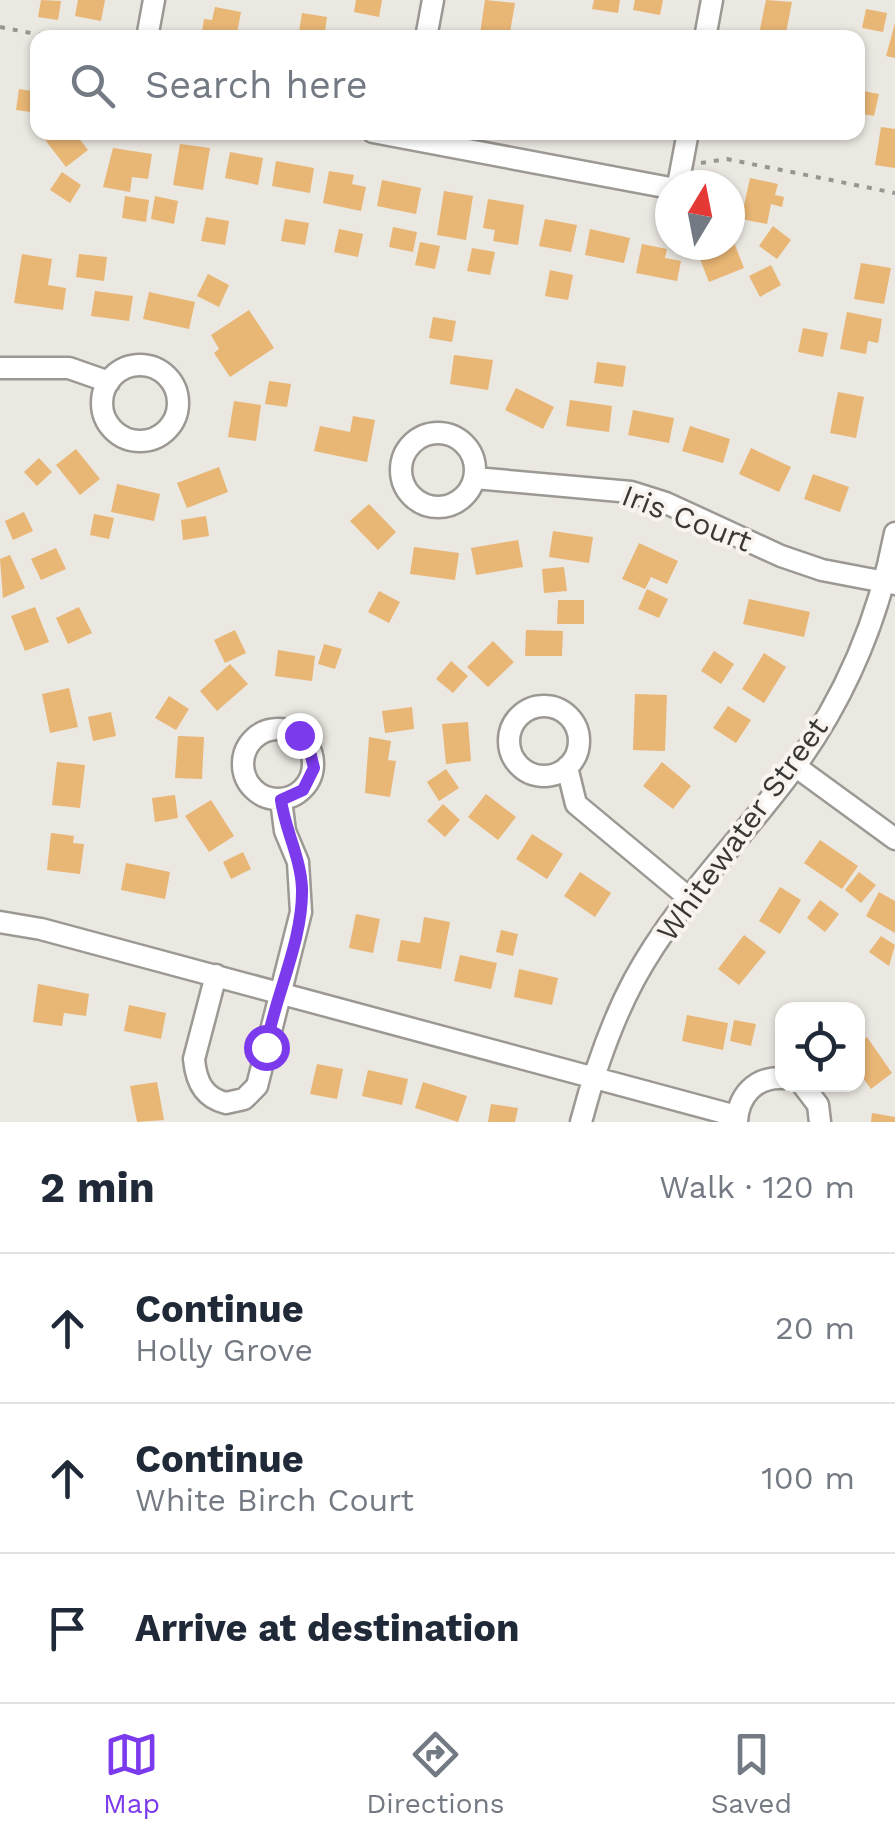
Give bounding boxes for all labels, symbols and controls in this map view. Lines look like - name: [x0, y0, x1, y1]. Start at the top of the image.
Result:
- search box: [30, 30, 865, 140]
- icon: search: [65, 58, 120, 113]
- text: Search here: [145, 63, 368, 107]
- north arrow: [655, 170, 745, 260]
- street label: Iris Court: [617, 477, 757, 559]
- street label: Whitewater Street: [649, 710, 835, 948]
- route end: [277, 713, 323, 759]
- map controls: [775, 1002, 865, 1092]
- button: locate: [775, 1002, 865, 1092]
- route start: [244, 1025, 290, 1071]
- text: 2 min: [40, 1163, 155, 1212]
- text: Walk · 120 m: [659, 1168, 855, 1206]
- text: Continue: [135, 1287, 304, 1331]
- icon: ahead: [40, 1301, 95, 1356]
- text: 20 m: [775, 1309, 855, 1347]
- text: Holly Grove: [135, 1331, 313, 1369]
- text: Continue: [135, 1437, 304, 1481]
- icon: ahead: [40, 1451, 95, 1506]
- text: 100 m: [761, 1459, 855, 1497]
- text: White Birch Court: [135, 1481, 414, 1519]
- icon: arrive: [40, 1601, 95, 1656]
- text: Arrive at destination: [135, 1606, 520, 1650]
- tab: Map: [103, 1727, 160, 1820]
- tab: Directions: [366, 1727, 505, 1820]
- tab: Saved: [711, 1727, 792, 1820]

